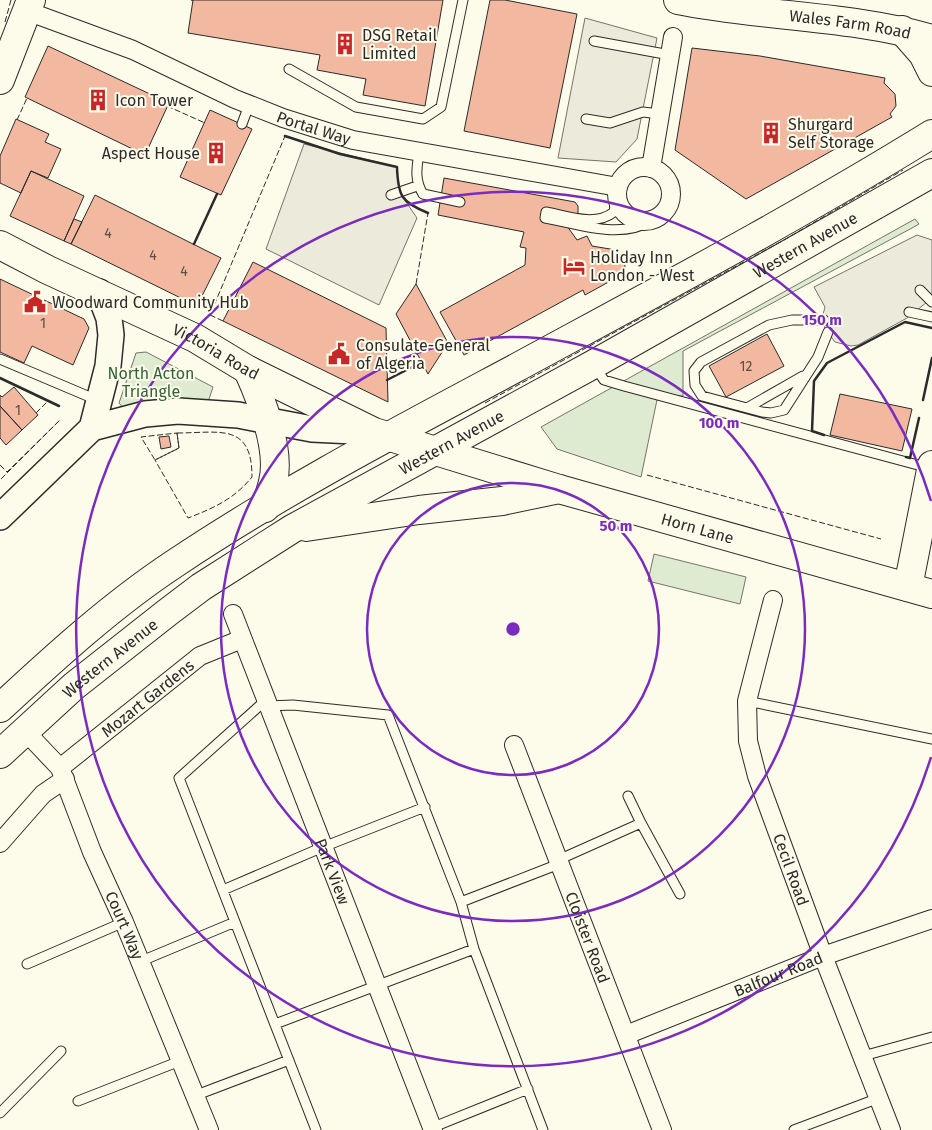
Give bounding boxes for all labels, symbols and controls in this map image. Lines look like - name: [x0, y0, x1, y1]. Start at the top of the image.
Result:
- street label: Wales Farm Road: [788, 6, 913, 43]
- place label: DSG Retail Limited: [362, 26, 437, 63]
- building icon: DSG Retail Limited: [332, 31, 358, 57]
- building icon: Icon Tower: [85, 87, 111, 113]
- place label: Icon Tower: [115, 91, 194, 110]
- street label: Portal Way: [274, 107, 353, 148]
- place label: Shurgard Self Storage: [788, 115, 874, 152]
- building icon: Shurgard Self Storage: [758, 120, 784, 146]
- building icon: Aspect House: [203, 140, 229, 166]
- place label: Aspect House: [102, 144, 200, 163]
- street label: Western Avenue: [750, 208, 860, 282]
- house number: 4: [104, 225, 112, 242]
- house number: 4: [149, 247, 157, 264]
- place label: Holiday Inn London - West: [590, 248, 695, 285]
- hotel icon: Holiday Inn London - West: [561, 253, 587, 279]
- house number: 4: [180, 263, 188, 280]
- public building icon: Woodward Community Hub: [22, 289, 48, 315]
- place label: Woodward Community Hub: [52, 293, 249, 312]
- text: 150 m: [802, 311, 842, 329]
- house number: 1: [40, 315, 46, 332]
- street label: Victoria Road: [170, 320, 262, 384]
- place label: Consulate-General of Algeria: [356, 336, 490, 373]
- public building icon: Consulate-General of Algeria: [326, 341, 352, 367]
- house number: 12: [740, 358, 753, 375]
- park label: North Acton Triangle: [108, 364, 194, 401]
- house number: 1: [15, 402, 21, 419]
- street label: Western Avenue: [396, 406, 507, 478]
- text: 100 m: [699, 414, 739, 432]
- street label: Horn Lane: [659, 509, 736, 547]
- text: 50 m: [599, 517, 633, 535]
- street label: Western Avenue: [58, 614, 161, 702]
- centre of rings: [504, 620, 522, 638]
- street label: Mozart Gardens: [97, 655, 198, 741]
- street label: Cecil Road: [769, 831, 813, 908]
- street label: Park View: [311, 836, 354, 908]
- street label: Court Way: [102, 888, 148, 962]
- street label: Cloister Road: [562, 889, 614, 986]
- street label: Balfour Road: [731, 948, 825, 1000]

